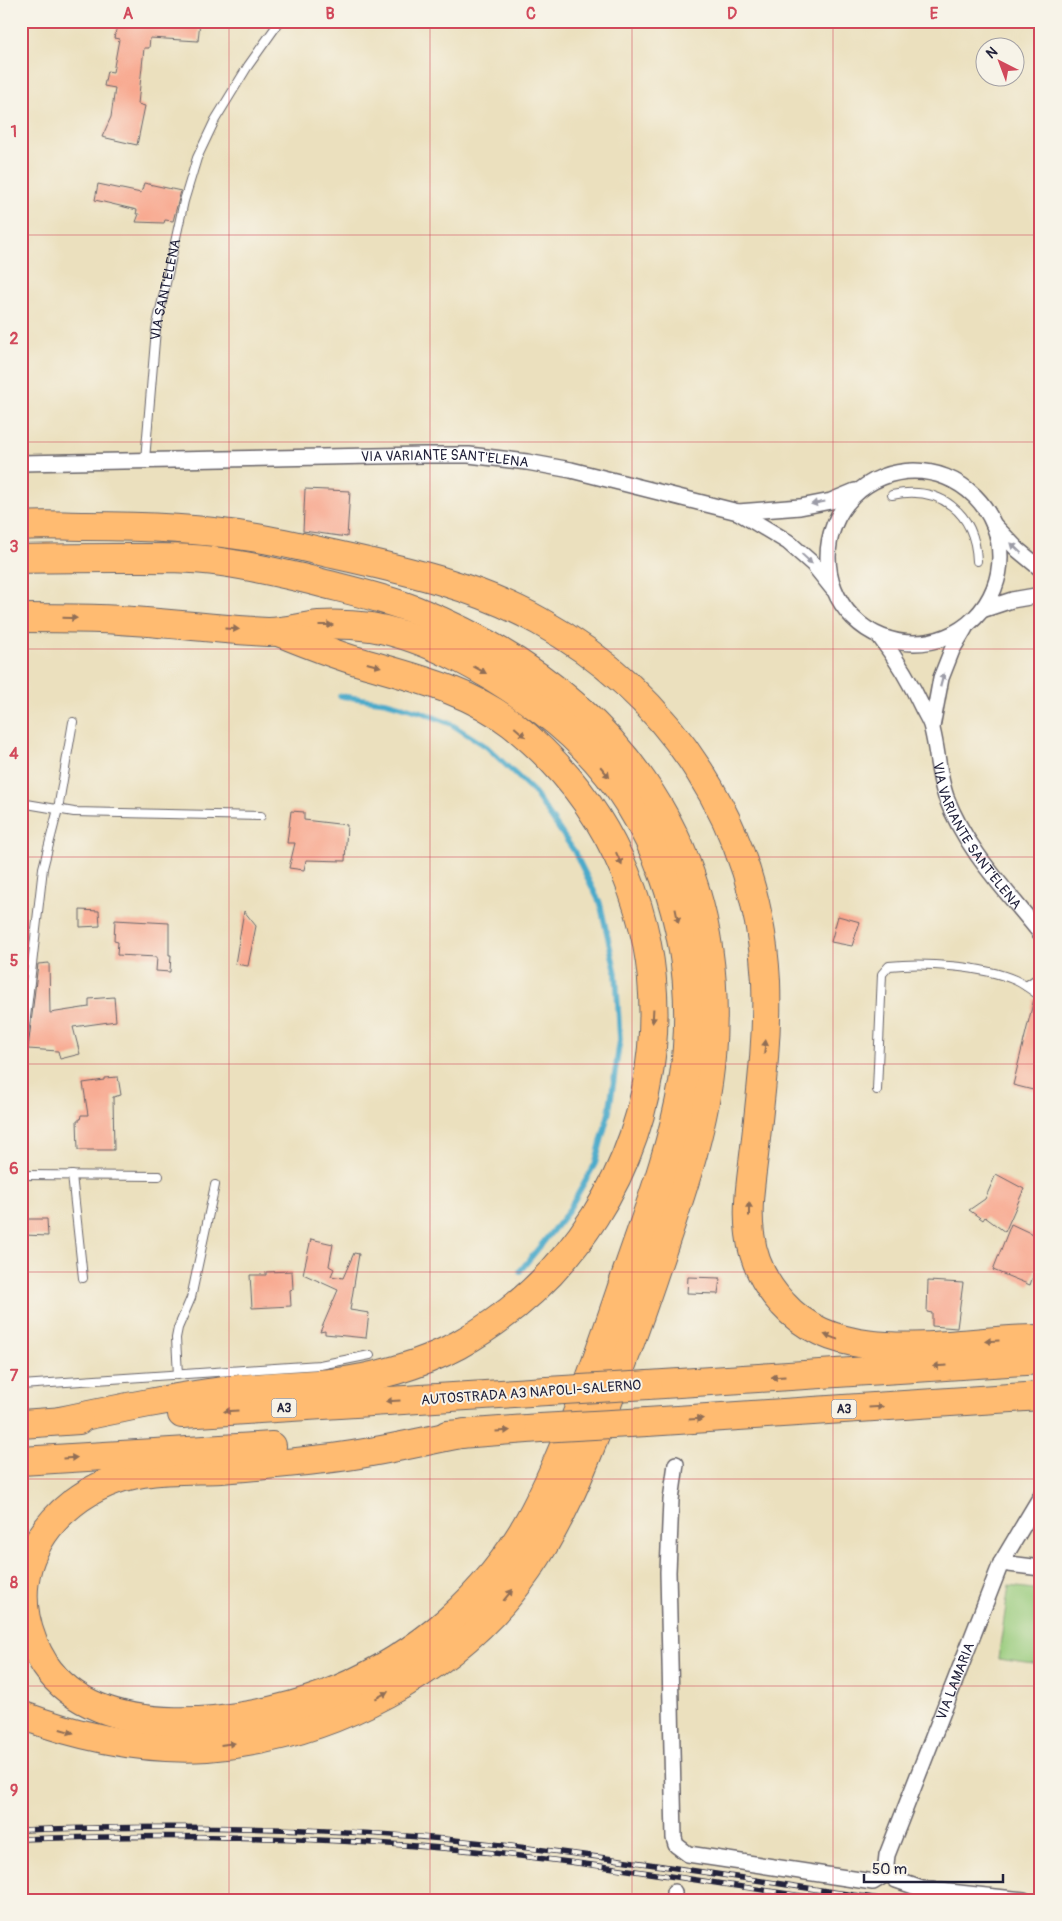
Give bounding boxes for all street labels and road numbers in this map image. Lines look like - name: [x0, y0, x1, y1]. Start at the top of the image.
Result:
- street label: VIA SANT'ELENA: [147, 237, 184, 341]
- street label: VIA VARIANTE SANT'ELENA: [361, 447, 530, 471]
- street label: VIA VARIANTE SANT'ELENA: [929, 761, 1025, 913]
- street label: AUTOSTRADA A3 NAPOLI-SALERNO: [420, 1376, 642, 1409]
- road number: A3: [272, 1399, 296, 1418]
- road number: A3: [832, 1400, 856, 1418]
- street label: VIA LAMARIA: [933, 1640, 978, 1722]

